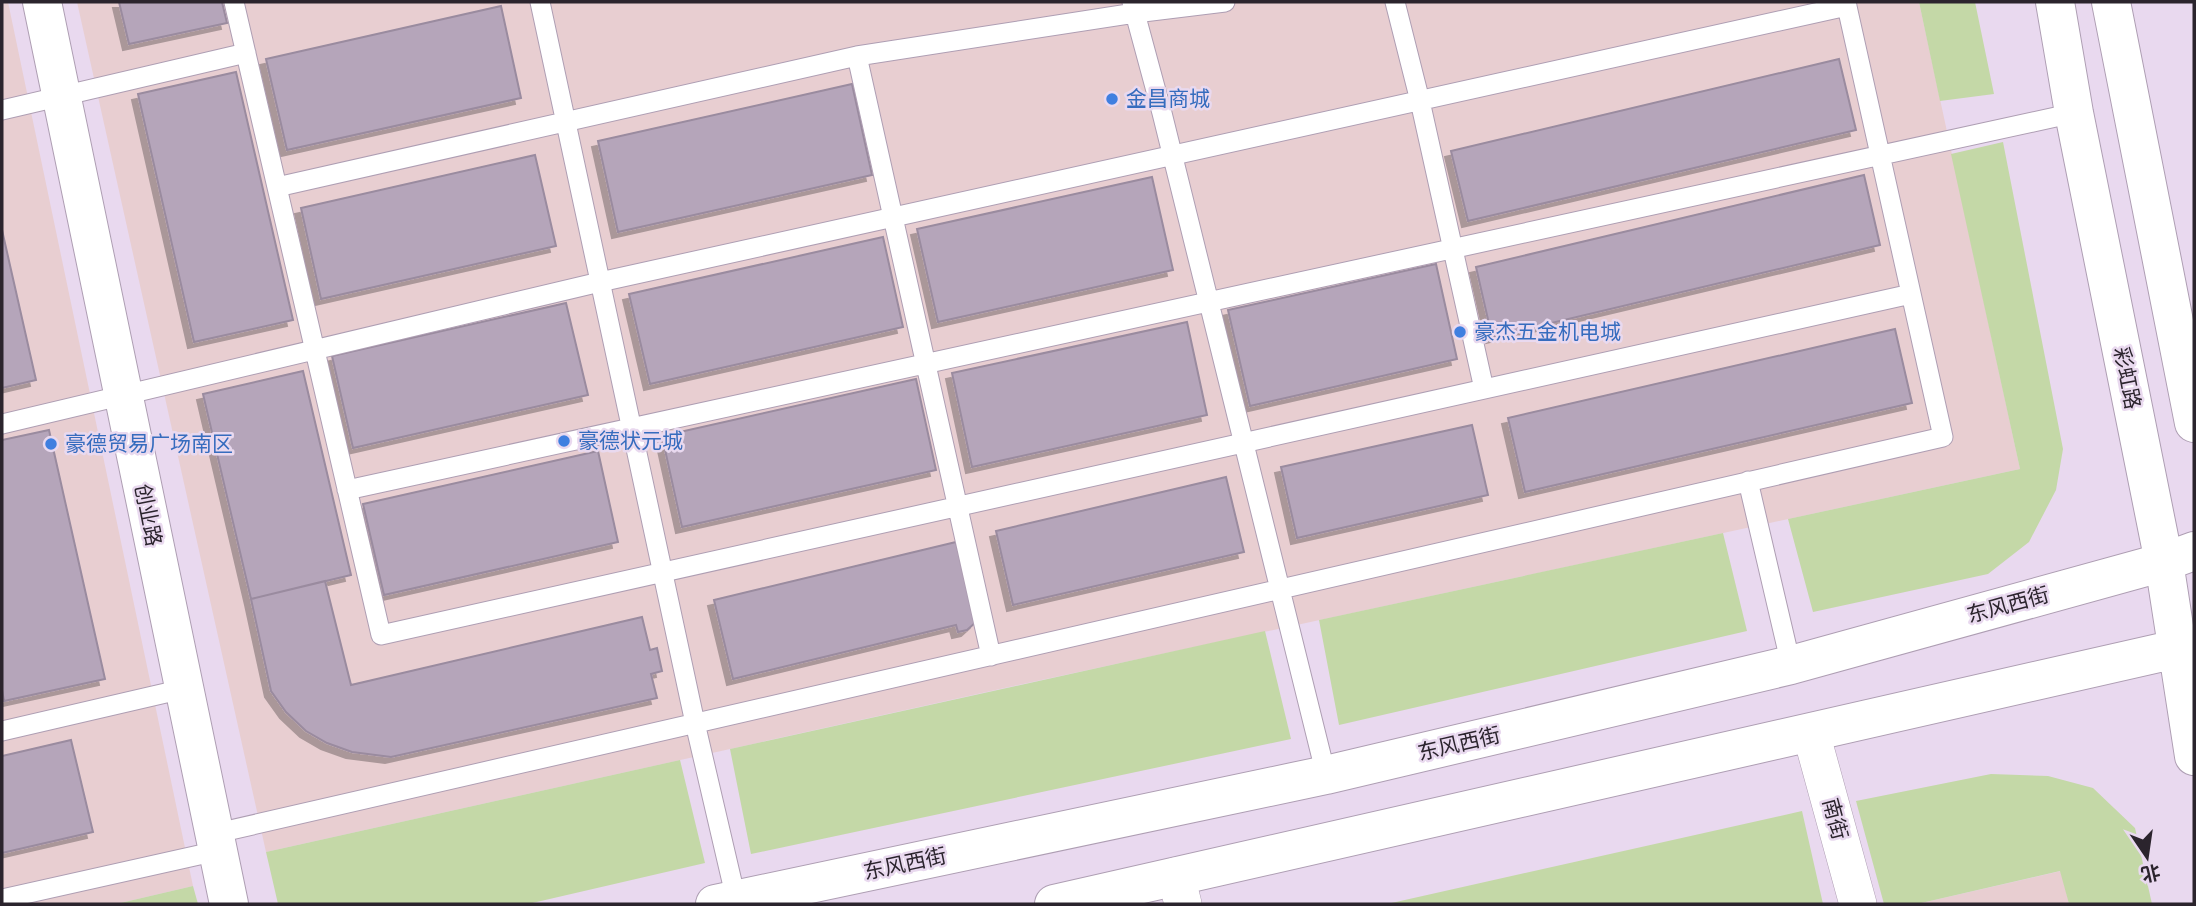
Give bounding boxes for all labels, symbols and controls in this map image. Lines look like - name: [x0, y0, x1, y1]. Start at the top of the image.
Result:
- place label: 金昌商城: [1126, 87, 1210, 111]
- marker: 金昌商城: [1104, 91, 1120, 107]
- place label: 豪杰五金机电城: [1474, 320, 1621, 344]
- marker: 豪杰五金机电城: [1452, 324, 1468, 340]
- street label: 彩虹路: [2109, 345, 2145, 411]
- place label: 豪德状元城: [578, 429, 683, 453]
- place label: 豪德贸易广场南区: [65, 432, 233, 456]
- marker: 豪德状元城: [556, 433, 572, 449]
- marker: 豪德贸易广场南区: [43, 436, 59, 452]
- street label: 创业路: [130, 482, 166, 548]
- street label: 东风西街: [1964, 583, 2052, 627]
- street label: 东风西街: [1415, 723, 1503, 765]
- street label: 南街: [1818, 796, 1852, 842]
- north arrow: [2112, 822, 2182, 892]
- street label: 东风西街: [861, 844, 949, 884]
- text: 北: [2139, 860, 2163, 886]

